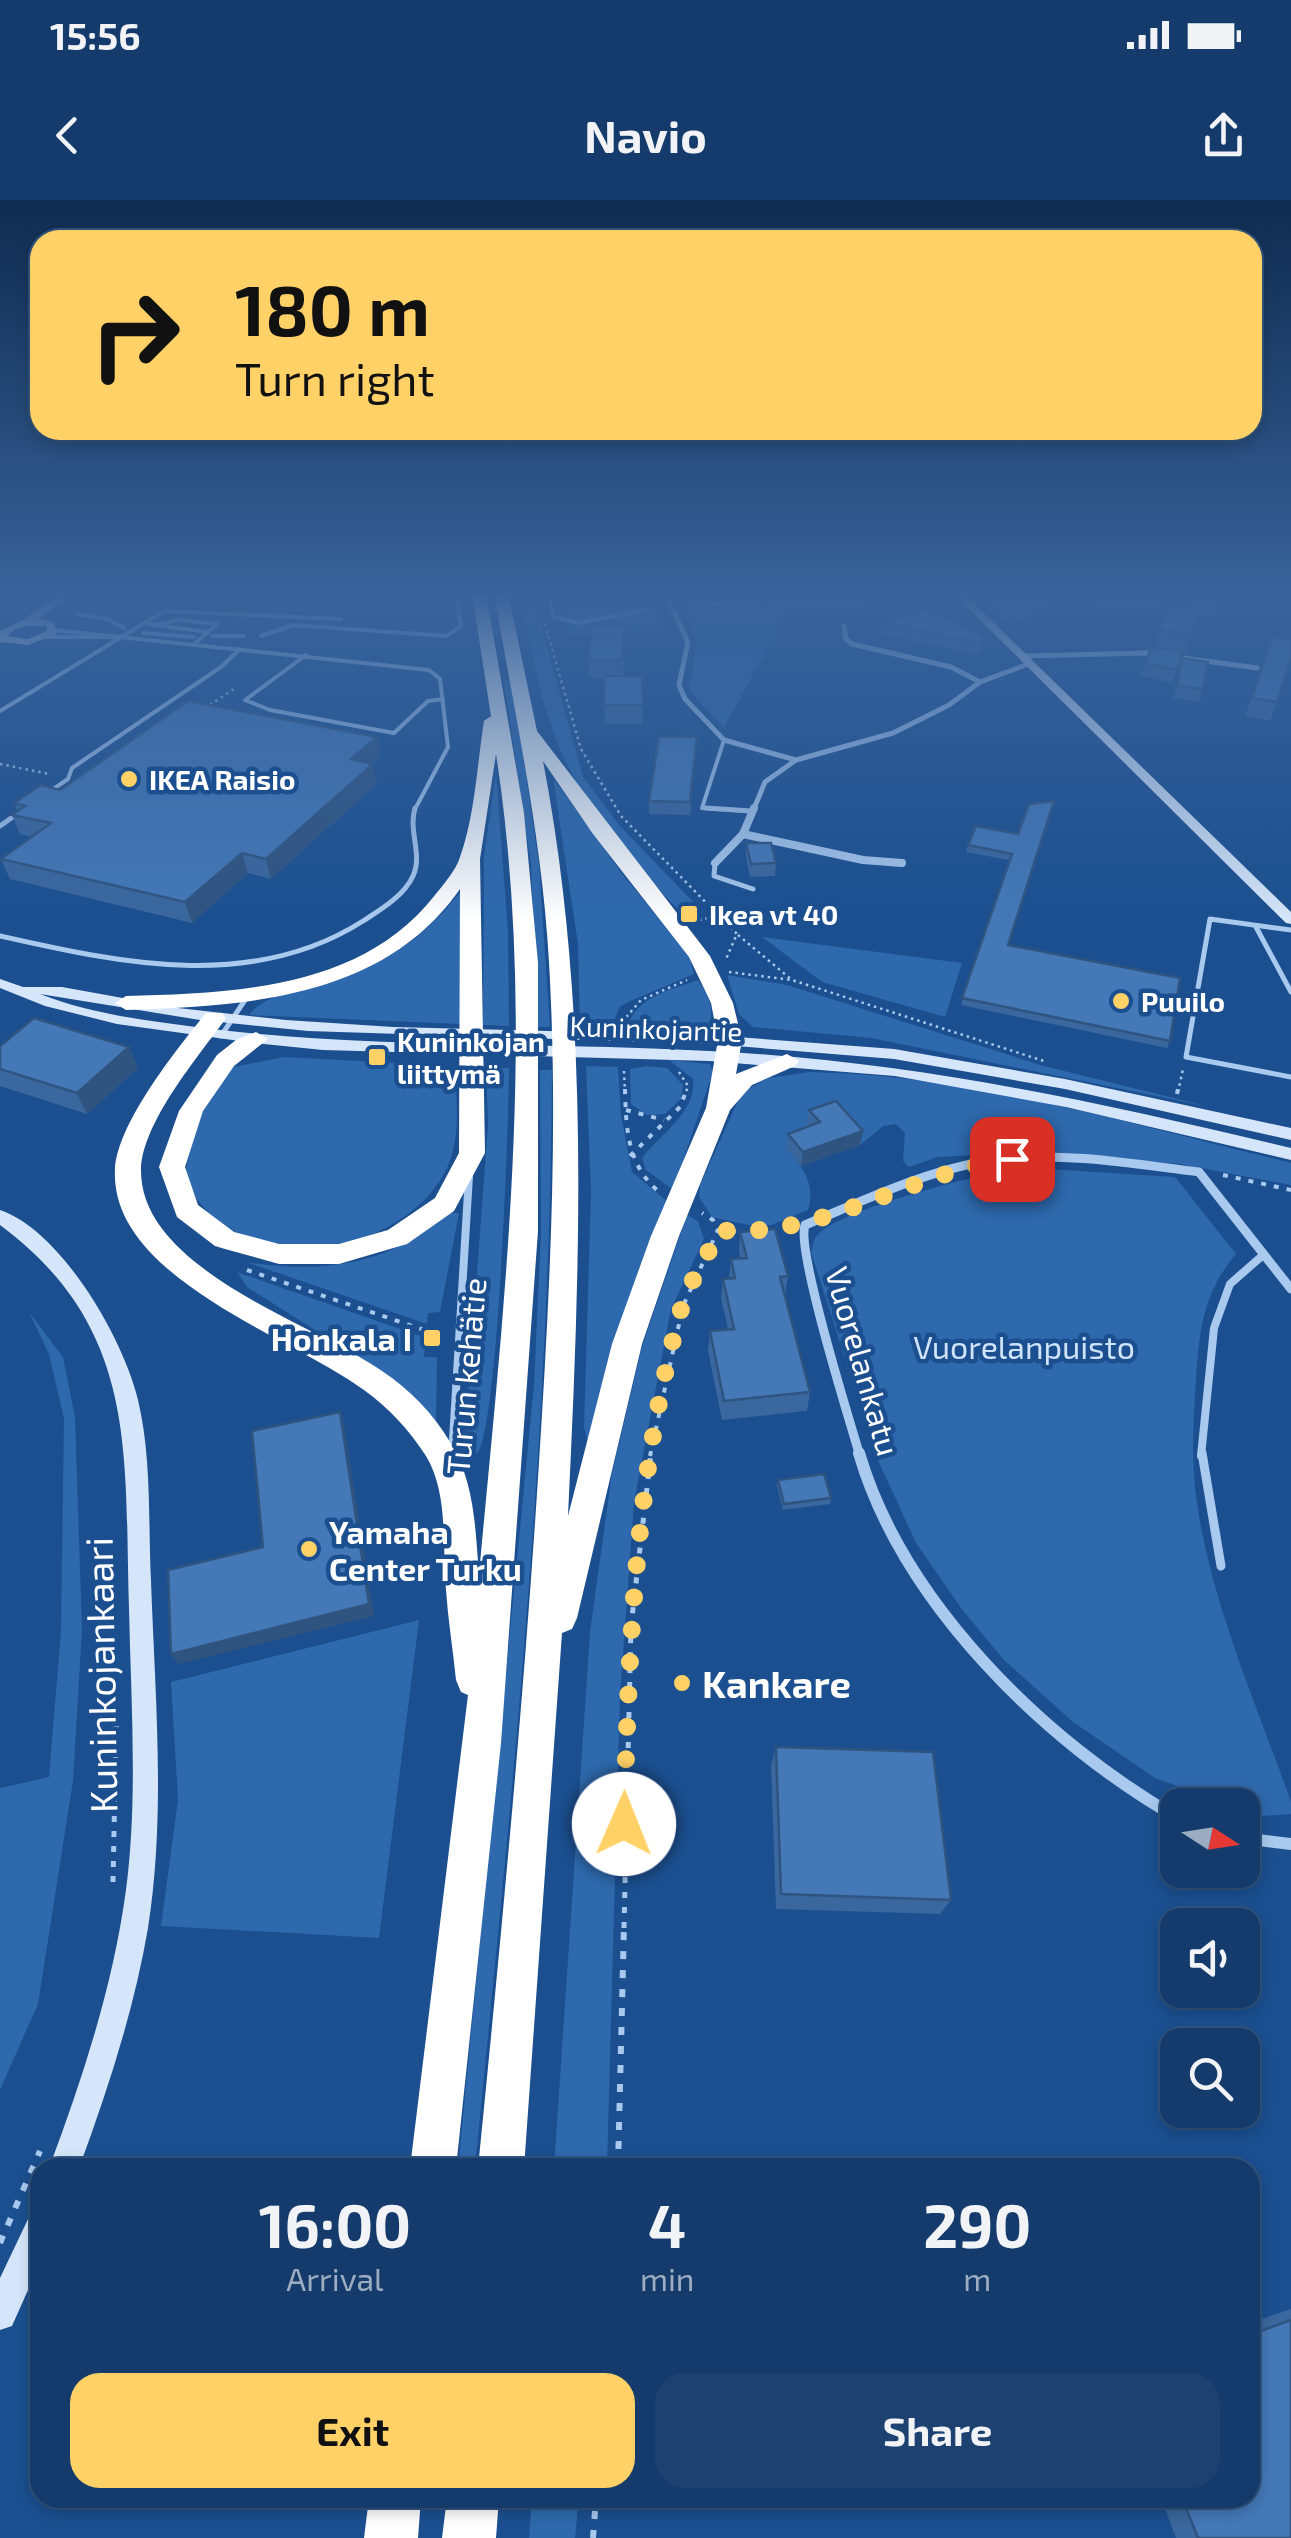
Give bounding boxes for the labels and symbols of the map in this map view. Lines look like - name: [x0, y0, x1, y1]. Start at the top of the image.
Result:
- place label: IKEA Raisio: [149, 762, 295, 796]
- marker: IKEA Raisio: [118, 768, 140, 790]
- place label: Ikea vt 40: [709, 897, 838, 931]
- marker: Ikea vt 40: [678, 903, 700, 925]
- place label: Puuilo: [1141, 984, 1225, 1018]
- marker: Puuilo: [1110, 990, 1132, 1012]
- street label: Kuninkojantie: [569, 1008, 743, 1048]
- place label: Kuninkojan liittymä: [397, 1024, 545, 1090]
- marker: Kuninkojan liittymä: [366, 1046, 388, 1068]
- pin: [970, 1117, 1055, 1202]
- street label: Vuorelankatu: [819, 1262, 909, 1460]
- street label: Turun kehätie: [437, 1276, 493, 1476]
- place label: Honkala I: [271, 1319, 412, 1357]
- marker: Honkala I: [421, 1327, 443, 1349]
- park label: Vuorelanpuisto: [913, 1327, 1135, 1365]
- place label: Yamaha Center Turku: [329, 1512, 522, 1587]
- street label: Kuninkojankaari: [75, 1537, 125, 1813]
- marker: Yamaha Center Turku: [298, 1538, 320, 1560]
- place label: Kankare: [702, 1660, 851, 1706]
- marker: Kankare: [671, 1672, 693, 1694]
- position arrow: [572, 1772, 676, 1876]
- north arrow: [1160, 1788, 1260, 1888]

